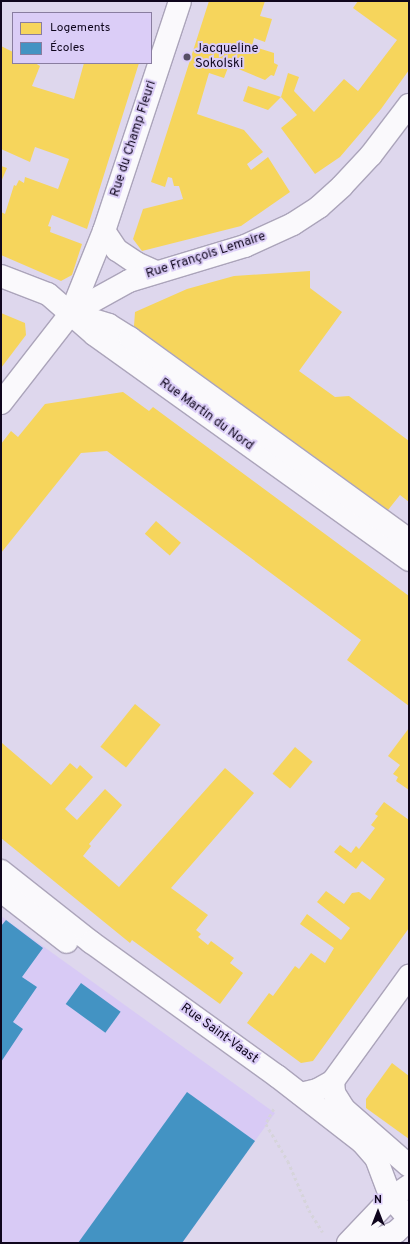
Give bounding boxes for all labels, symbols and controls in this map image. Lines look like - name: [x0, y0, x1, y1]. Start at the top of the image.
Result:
- legend: [12, 12, 152, 64]
- text: Logements: [50, 20, 110, 36]
- text: Écoles: [50, 40, 85, 56]
- place label: Jacqueline Sokolski: [195, 42, 259, 73]
- marker: Jacqueline Sokolski: [182, 52, 192, 62]
- street label: Rue du Champ Fleuri: [108, 79, 160, 199]
- street label: Rue François Lemaire: [144, 229, 268, 283]
- street label: Rue Martin du Nord: [156, 376, 256, 454]
- street label: Rue Saint-Vaast: [177, 1001, 261, 1067]
- north arrow: [358, 1192, 398, 1232]
- text: N: [374, 1193, 382, 1207]

